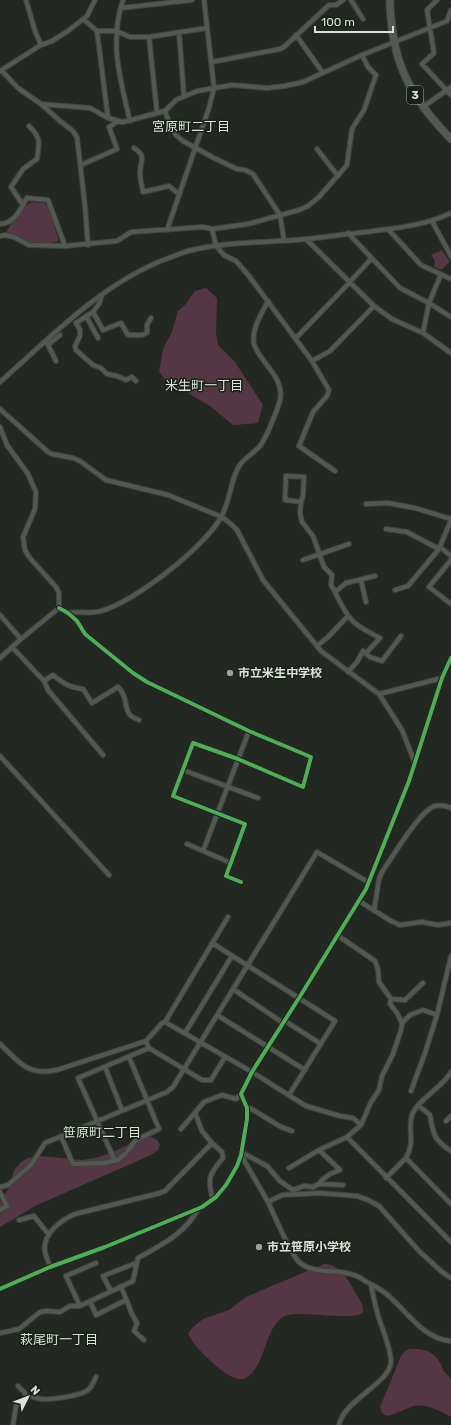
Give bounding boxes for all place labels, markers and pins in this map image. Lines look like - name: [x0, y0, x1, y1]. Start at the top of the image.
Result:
- place label: 市立米生中学校: [238, 666, 322, 680]
- marker: 市立米生中学校: [225, 668, 235, 678]
- place label: 市立笹原小学校: [267, 1240, 351, 1254]
- marker: 市立笹原小学校: [254, 1242, 264, 1252]

